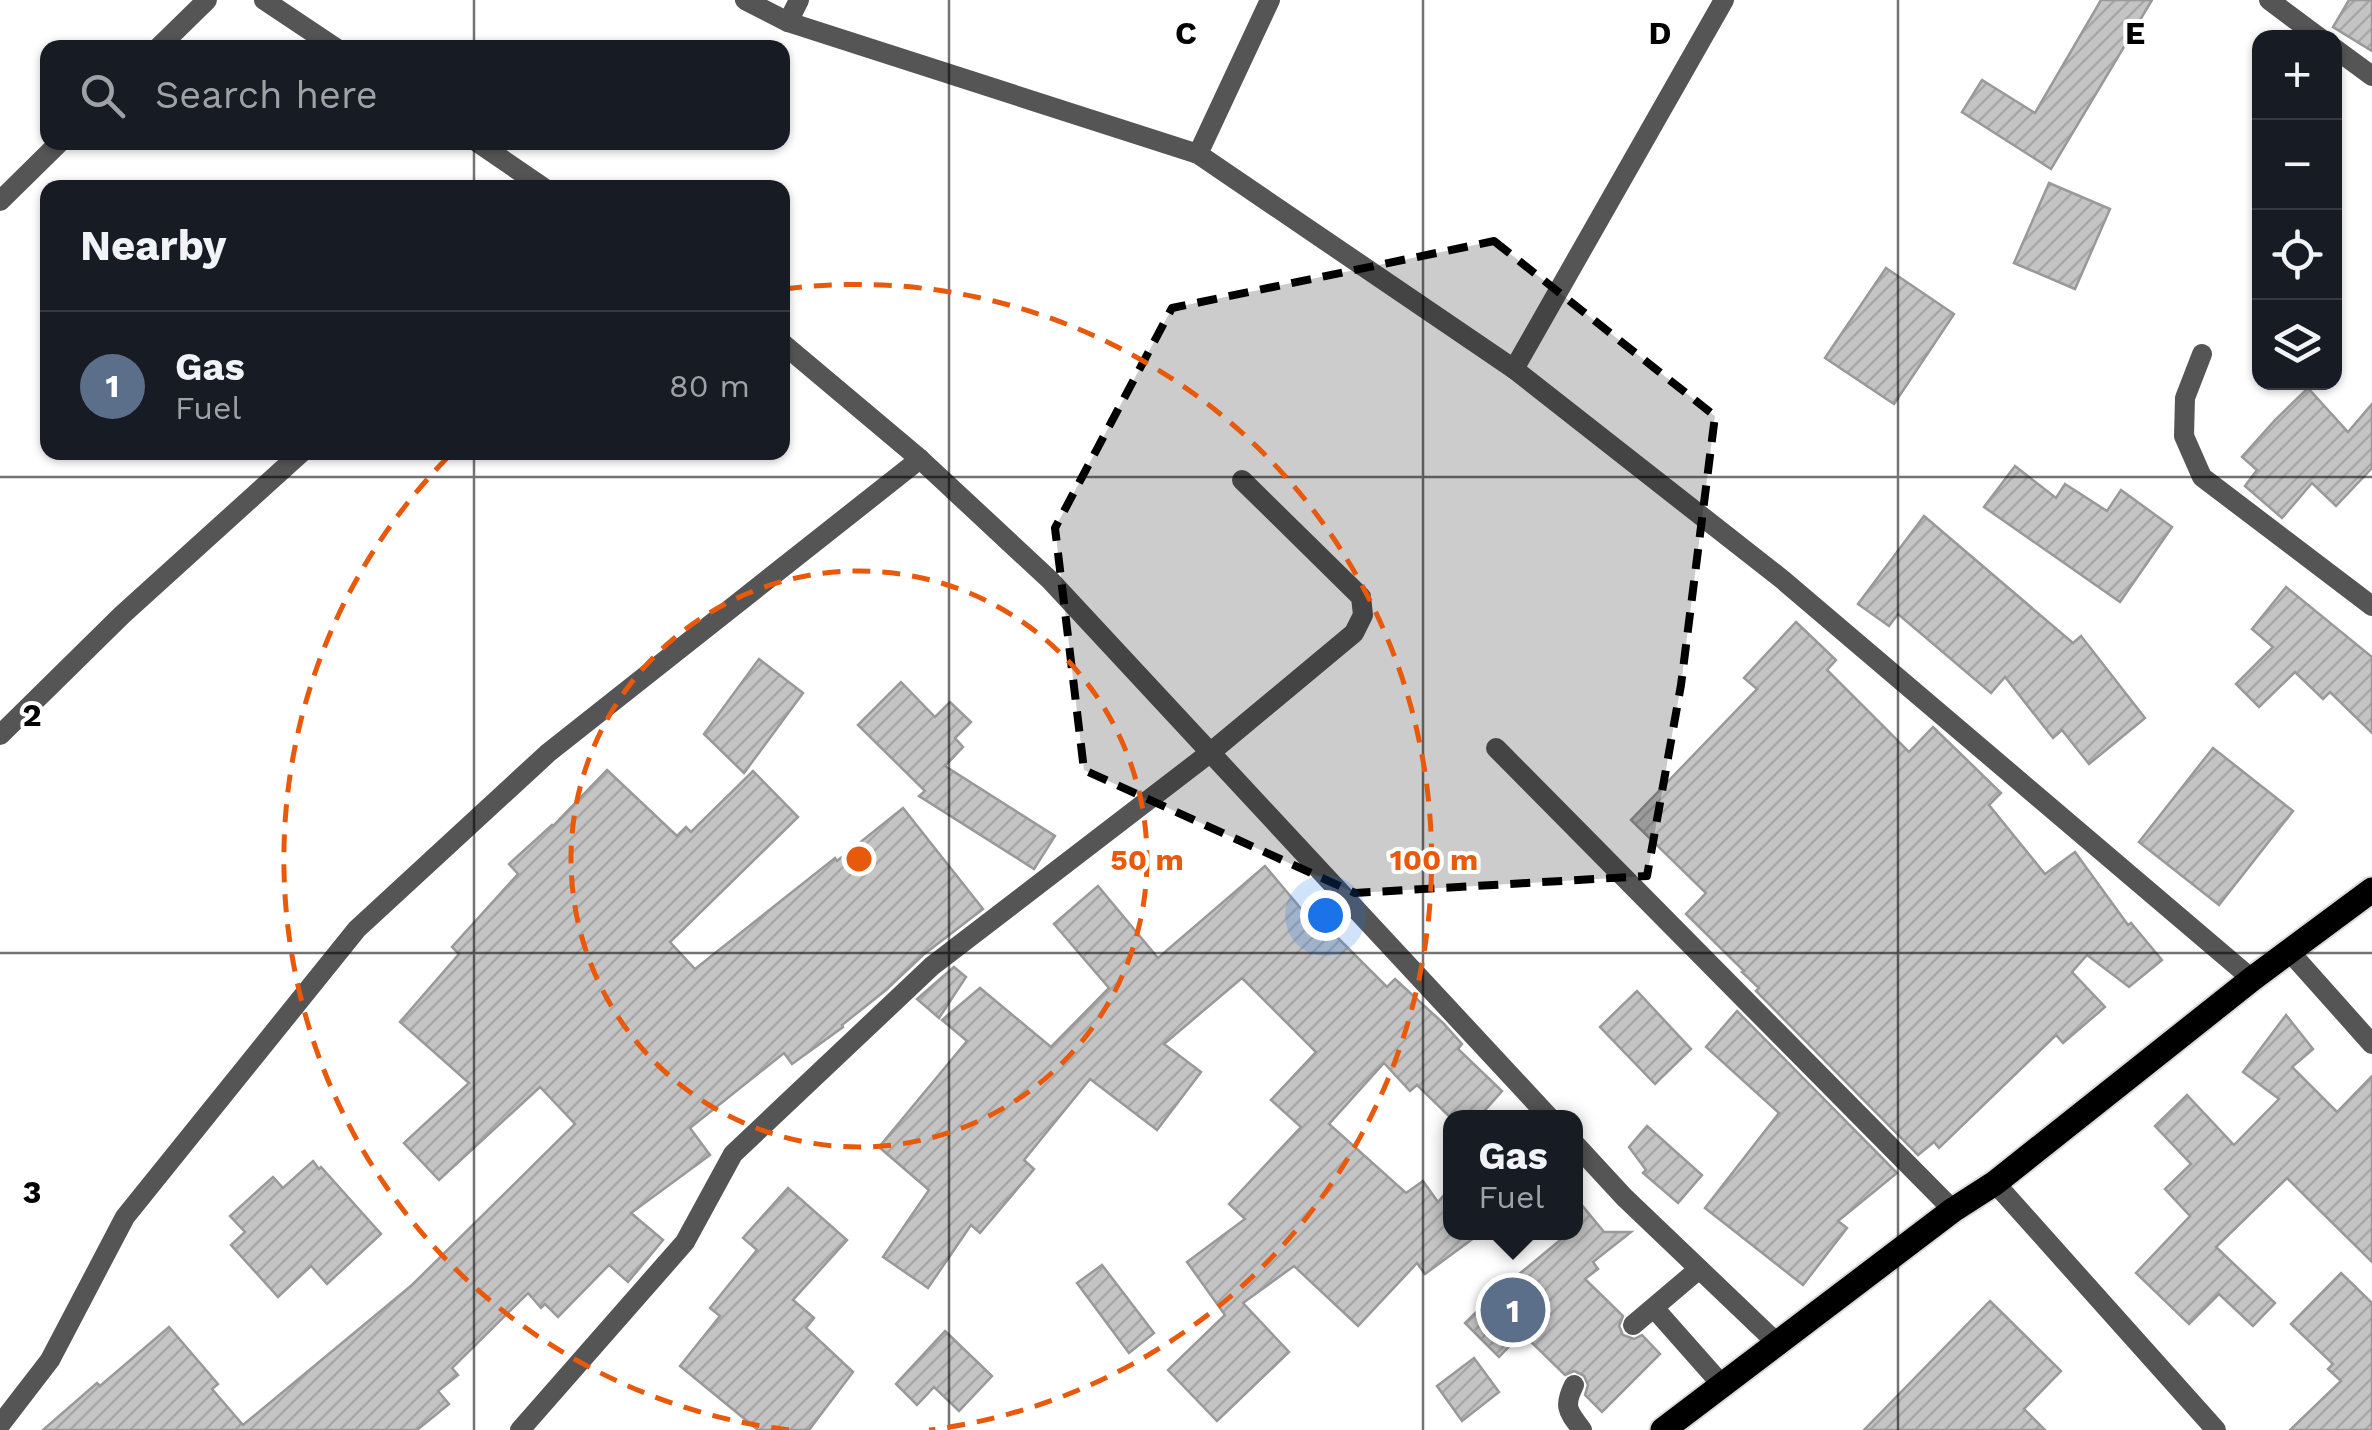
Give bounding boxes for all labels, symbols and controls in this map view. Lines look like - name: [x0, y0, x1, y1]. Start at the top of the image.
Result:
- text: C: [1175, 14, 1197, 52]
- text: D: [1649, 14, 1671, 52]
- text: E: [2125, 14, 2145, 52]
- map controls: [2252, 30, 2342, 390]
- button: +: [2252, 30, 2342, 120]
- search box: [40, 40, 790, 150]
- icon: search: [75, 68, 130, 123]
- text: Search here: [155, 73, 378, 117]
- button: −: [2252, 120, 2342, 210]
- button: locate: [2252, 210, 2342, 300]
- text: Nearby: [80, 221, 227, 270]
- button: layers: [2252, 300, 2342, 390]
- text: Gas: [175, 345, 245, 389]
- text: 1: [106, 367, 119, 405]
- text: 80 m: [669, 367, 750, 405]
- text: Fuel: [175, 389, 241, 427]
- text: 2: [22, 696, 42, 734]
- centre of rings: [841, 841, 877, 877]
- text: 50 m: [1110, 842, 1184, 877]
- text: 100 m: [1390, 842, 1478, 877]
- your location: [1300, 890, 1351, 941]
- popup: [1443, 1110, 1583, 1240]
- text: Gas: [1478, 1134, 1548, 1178]
- text: 3: [23, 1173, 41, 1211]
- text: Fuel: [1478, 1178, 1544, 1216]
- pin: 1: [1480, 1272, 1546, 1348]

